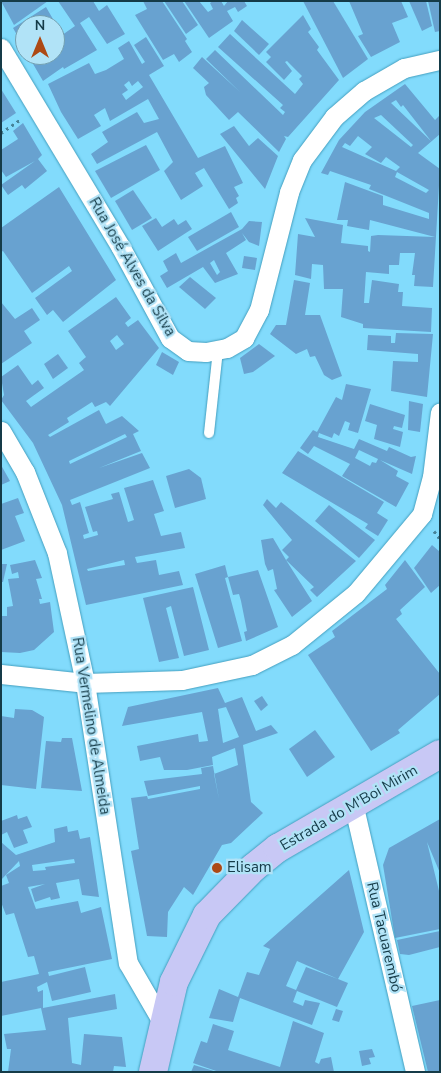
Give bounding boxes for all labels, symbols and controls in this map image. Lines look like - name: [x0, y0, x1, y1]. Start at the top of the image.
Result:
- north arrow: [15, 15, 65, 65]
- text: N: [35, 16, 45, 35]
- street label: Rua José Alves da Silva: [85, 194, 179, 340]
- street label: Rua Vermelino de Almeida: [68, 636, 114, 816]
- street label: Estrada do M'Boi Mirim: [277, 761, 421, 855]
- place label: Elisam: [227, 859, 272, 877]
- marker: Elisam: [211, 862, 223, 874]
- street label: Rua Tacuarembó: [363, 880, 405, 994]

